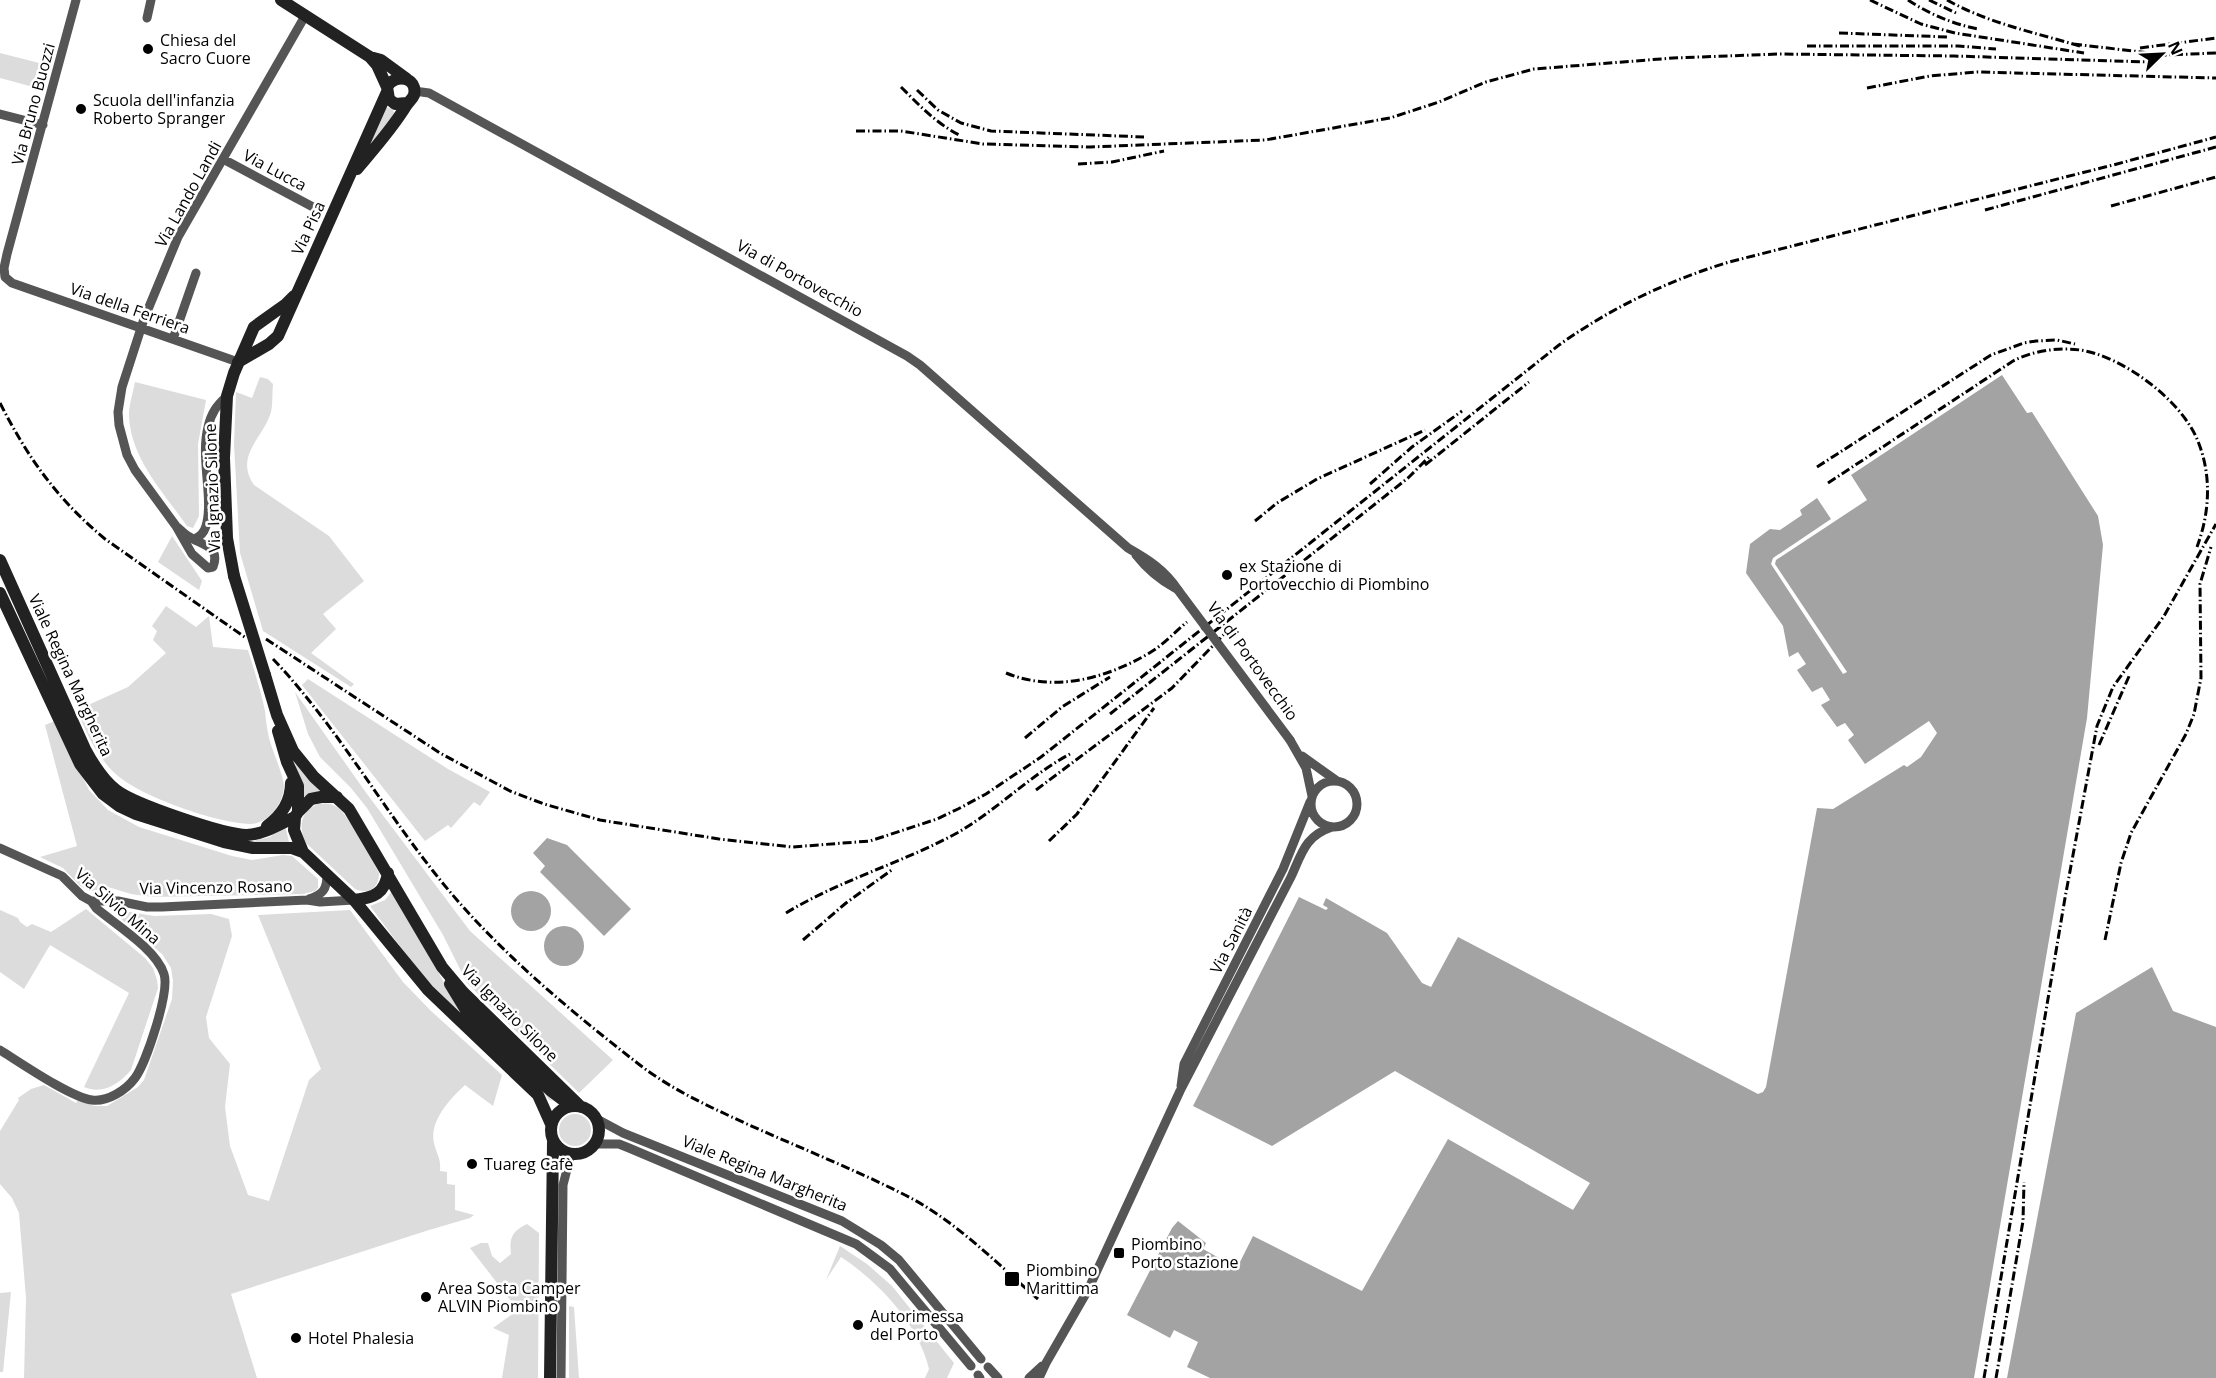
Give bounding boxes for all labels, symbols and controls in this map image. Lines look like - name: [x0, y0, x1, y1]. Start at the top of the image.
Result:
- north arrow: [2132, 24, 2192, 84]
- place label: Chiesa del Sacro Cuore: [160, 29, 251, 69]
- text: N: [2163, 37, 2188, 58]
- street label: Via Bruno Buozzi: [6, 40, 60, 168]
- marker: Chiesa del Sacro Cuore: [141, 42, 155, 56]
- place label: Scuola dell'infanzia Roberto Spranger: [93, 89, 235, 129]
- marker: Scuola dell'infanzia Roberto Spranger: [74, 102, 88, 116]
- street label: Via Lando Landi: [150, 137, 226, 251]
- street label: Via Lucca: [239, 144, 311, 196]
- street label: Via Pisa: [286, 198, 330, 258]
- street label: Via di Portovecchio: [733, 234, 867, 322]
- street label: Via della Ferriera: [67, 277, 193, 339]
- street label: Via Ignazio Silone: [199, 423, 225, 553]
- place label: ex Stazione di Portovecchio di Piombino: [1239, 555, 1429, 595]
- marker: ex Stazione di Portovecchio di Piombino: [1220, 568, 1234, 582]
- street label: Viale Regina Margherita: [24, 590, 118, 760]
- street label: Via di Portovecchio: [1203, 597, 1303, 725]
- street label: Via Silvio Mina: [71, 863, 165, 949]
- street label: Via Vincenzo Rosano: [139, 875, 293, 899]
- street label: Via Sanità: [1205, 903, 1257, 977]
- street label: Via Ignazio Silone: [457, 960, 563, 1066]
- street label: Viale Regina Margherita: [679, 1130, 851, 1216]
- place label: Tuareg Cafè: [484, 1153, 573, 1175]
- marker: Tuareg Cafè: [465, 1157, 479, 1171]
- place label: Piombino Porto stazione: [1131, 1233, 1238, 1273]
- marker: Piombino Porto stazione: [1112, 1246, 1126, 1260]
- place label: Piombino Marittima: [1026, 1259, 1099, 1299]
- marker: Piombino Marittima: [1003, 1270, 1021, 1288]
- place label: Area Sosta Camper ALVIN Piombino: [438, 1277, 581, 1317]
- marker: Area Sosta Camper ALVIN Piombino: [419, 1290, 433, 1304]
- place label: Autorimessa del Porto: [870, 1305, 964, 1345]
- marker: Autorimessa del Porto: [851, 1318, 865, 1332]
- place label: Hotel Phalesia: [308, 1327, 414, 1349]
- marker: Hotel Phalesia: [289, 1331, 303, 1345]

